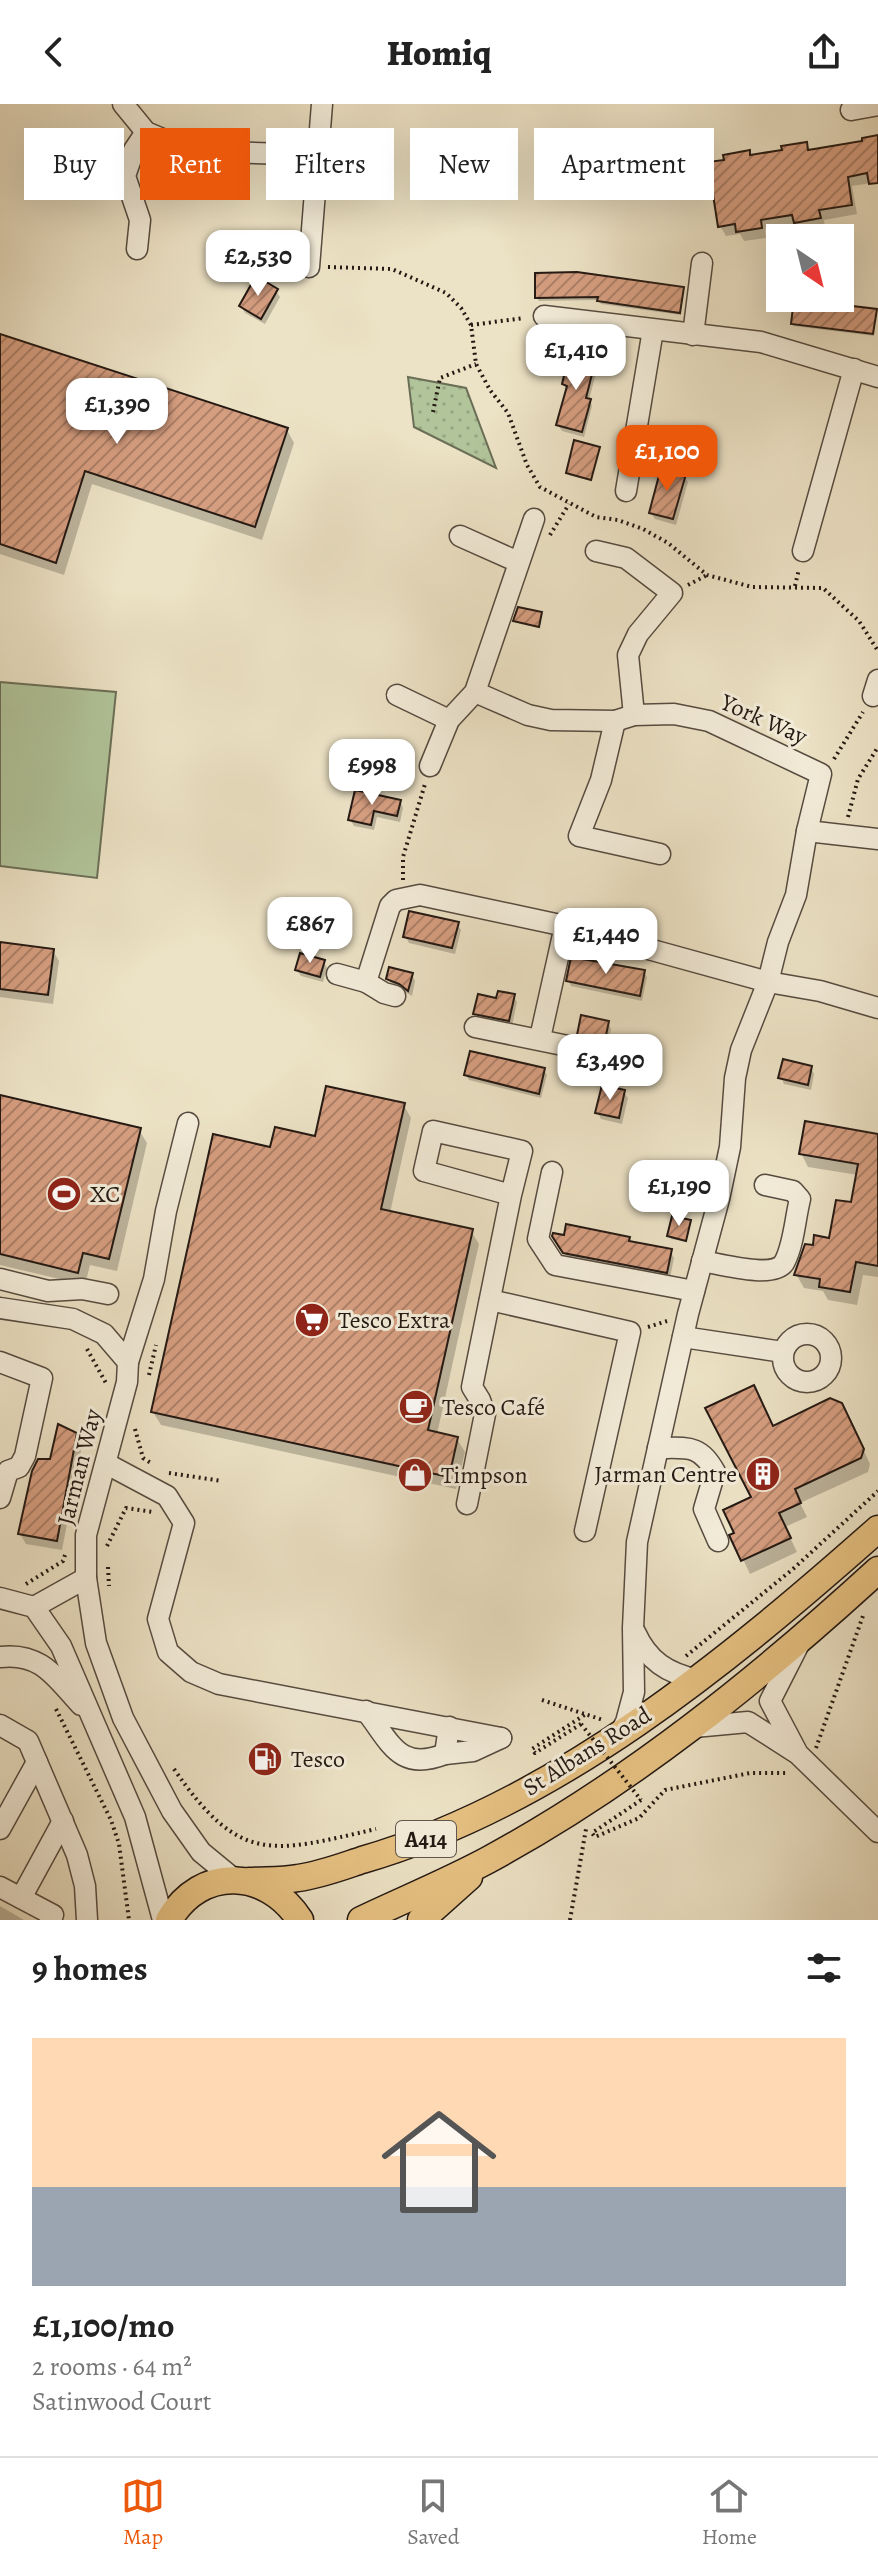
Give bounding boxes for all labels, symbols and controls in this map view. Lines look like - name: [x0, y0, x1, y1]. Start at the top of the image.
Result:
- text: Homiq: [387, 28, 491, 77]
- icon: back: [32, 30, 76, 74]
- icon: share: [802, 30, 846, 74]
- chip: Buy: [24, 128, 124, 200]
- chip: Rent: [140, 128, 250, 200]
- chip: Filters: [266, 128, 394, 200]
- chip: New: [410, 128, 518, 200]
- chip: Apartment: [534, 128, 714, 200]
- north arrow: [766, 224, 854, 312]
- map controls: [766, 224, 854, 312]
- pin: £2,530: [193, 230, 323, 298]
- text: £2,530: [224, 238, 292, 273]
- pin: £1,410: [511, 324, 641, 392]
- text: £1,410: [544, 332, 608, 367]
- pin: £1,390: [52, 378, 182, 446]
- text: £1,390: [84, 386, 150, 421]
- pin: £1,100: [602, 425, 732, 493]
- text: £1,100: [634, 433, 700, 468]
- street label: York Way: [715, 685, 813, 752]
- pin: £998: [325, 739, 419, 807]
- text: £998: [347, 747, 397, 782]
- pin: £867: [263, 897, 357, 965]
- text: £867: [285, 905, 335, 940]
- pin: £1,440: [541, 908, 671, 976]
- text: £1,440: [572, 916, 640, 951]
- pin: £3,490: [545, 1034, 675, 1102]
- text: £3,490: [575, 1042, 645, 1077]
- pin: £1,190: [614, 1160, 744, 1228]
- text: £1,190: [647, 1168, 711, 1203]
- sports icon: XC: [45, 1175, 83, 1213]
- place label: XC: [90, 1178, 120, 1210]
- supermarket icon: Tesco Extra: [293, 1301, 331, 1339]
- place label: Tesco Extra: [338, 1304, 451, 1336]
- cafe icon: Tesco Café: [397, 1388, 435, 1426]
- place label: Tesco Café: [442, 1391, 545, 1423]
- street label: Jarman Way: [49, 1405, 109, 1528]
- building icon: Jarman Centre: [744, 1455, 782, 1493]
- shop icon: Timpson: [396, 1456, 434, 1494]
- place label: Jarman Centre: [594, 1458, 737, 1490]
- place label: Timpson: [441, 1459, 528, 1491]
- street label: St Albans Road: [517, 1699, 657, 1803]
- fuel station icon: Tesco: [246, 1740, 284, 1778]
- place label: Tesco: [291, 1743, 345, 1775]
- road number: A414: [396, 1821, 456, 1857]
- text: 9 homes: [32, 1945, 148, 1992]
- icon: filters: [802, 1946, 846, 1990]
- icon: home: [367, 2090, 511, 2234]
- text: £1,100/mo: [32, 2302, 175, 2349]
- text: 2 rooms · 64 m²: [32, 2349, 192, 2384]
- text: Satinwood Court: [32, 2384, 211, 2419]
- tab: Map: [121, 2474, 165, 2552]
- tab: Saved: [407, 2474, 459, 2552]
- tab: Home: [702, 2474, 757, 2552]

